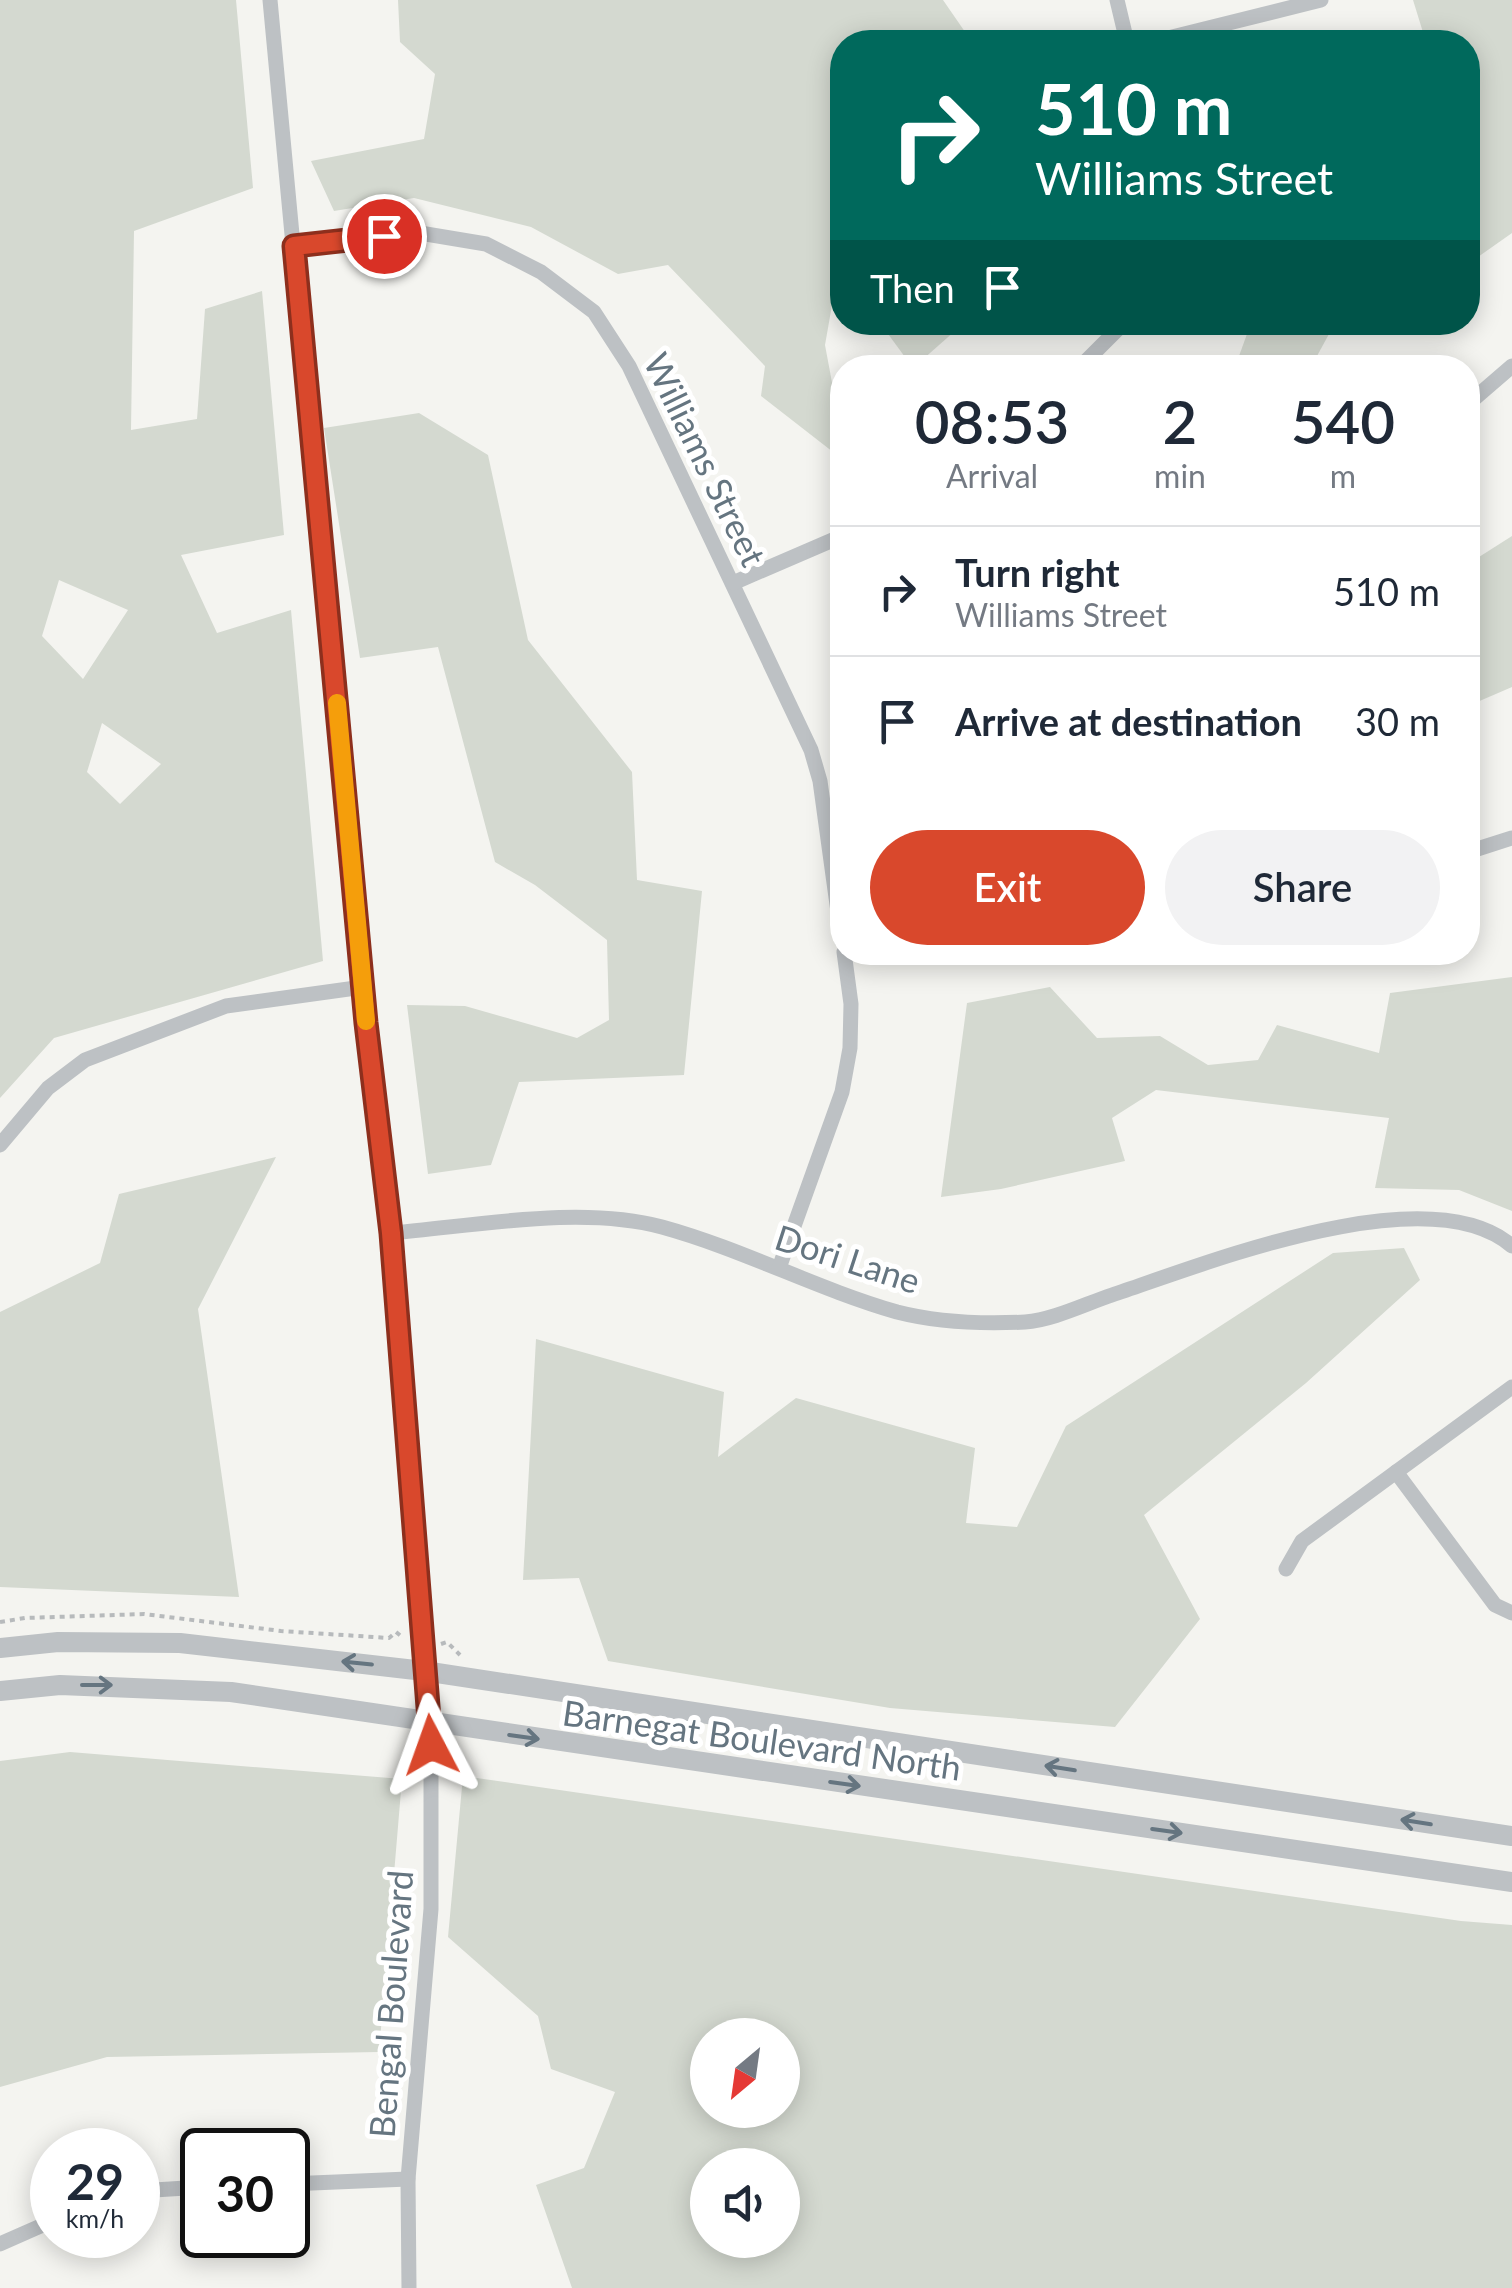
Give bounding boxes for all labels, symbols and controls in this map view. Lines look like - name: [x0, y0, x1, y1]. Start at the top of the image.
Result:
- text: 510 m: [1035, 66, 1232, 150]
- icon: right: [870, 70, 1000, 200]
- text: Williams Street: [1035, 151, 1333, 205]
- pin: [342, 194, 427, 279]
- icon: arrive: [357, 209, 412, 264]
- icon: arrive: [975, 260, 1030, 315]
- text: Then: [870, 265, 955, 311]
- street label: Williams Street: [636, 346, 776, 573]
- text: 08:53: [915, 385, 1069, 457]
- text: 2: [1163, 385, 1197, 457]
- text: 540: [1291, 385, 1395, 457]
- text: Arrival: [946, 456, 1038, 495]
- text: min: [1154, 456, 1206, 495]
- text: m: [1330, 456, 1356, 495]
- text: Turn right: [955, 549, 1120, 595]
- icon: right: [870, 564, 925, 619]
- text: 510 m: [1333, 568, 1440, 614]
- text: Williams Street: [955, 595, 1167, 634]
- icon: arrive: [870, 694, 925, 749]
- text: Arrive at destination: [955, 698, 1302, 744]
- text: 30 m: [1355, 698, 1440, 744]
- button: Exit: [870, 830, 1145, 945]
- button: Share: [1165, 830, 1440, 945]
- street label: Dori Lane: [770, 1215, 926, 1301]
- one-way arrow: [342, 1653, 374, 1672]
- one-way arrow: [81, 1676, 113, 1695]
- street label: Barnegat Boulevard North: [560, 1690, 964, 1788]
- position arrow: [379, 1693, 483, 1797]
- one-way arrow: [507, 1729, 539, 1747]
- one-way arrow: [1044, 1758, 1076, 1776]
- one-way arrow: [828, 1776, 861, 1794]
- one-way arrow: [1400, 1812, 1432, 1830]
- one-way arrow: [1150, 1823, 1182, 1841]
- street label: Bengal Boulevard: [360, 1869, 420, 2139]
- north arrow: [690, 2018, 800, 2128]
- map controls: [690, 2018, 800, 2258]
- speed limit sign: 30: [180, 2128, 310, 2258]
- button: sound: [690, 2148, 800, 2258]
- text: 29: [66, 2151, 124, 2211]
- text: km/h: [66, 2203, 124, 2233]

